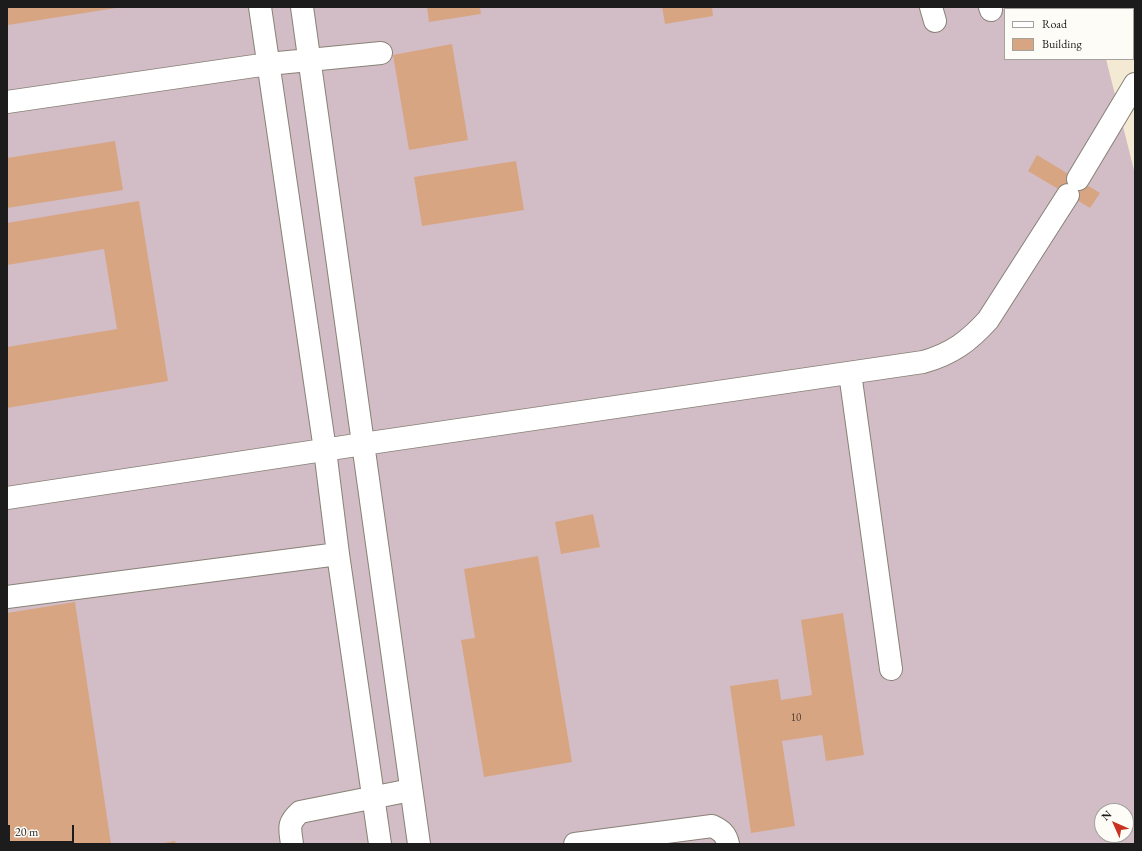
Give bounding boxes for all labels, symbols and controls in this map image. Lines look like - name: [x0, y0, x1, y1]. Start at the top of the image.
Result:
- legend: [1004, 8, 1134, 60]
- text: Road: [1042, 16, 1067, 32]
- text: Building: [1042, 36, 1082, 52]
- house number: 10: [791, 711, 801, 725]
- north arrow: [1094, 803, 1134, 843]
- text: N: [1098, 807, 1114, 823]
- scale bar: [10, 817, 76, 843]
- text: 20 m: [15, 824, 38, 840]

